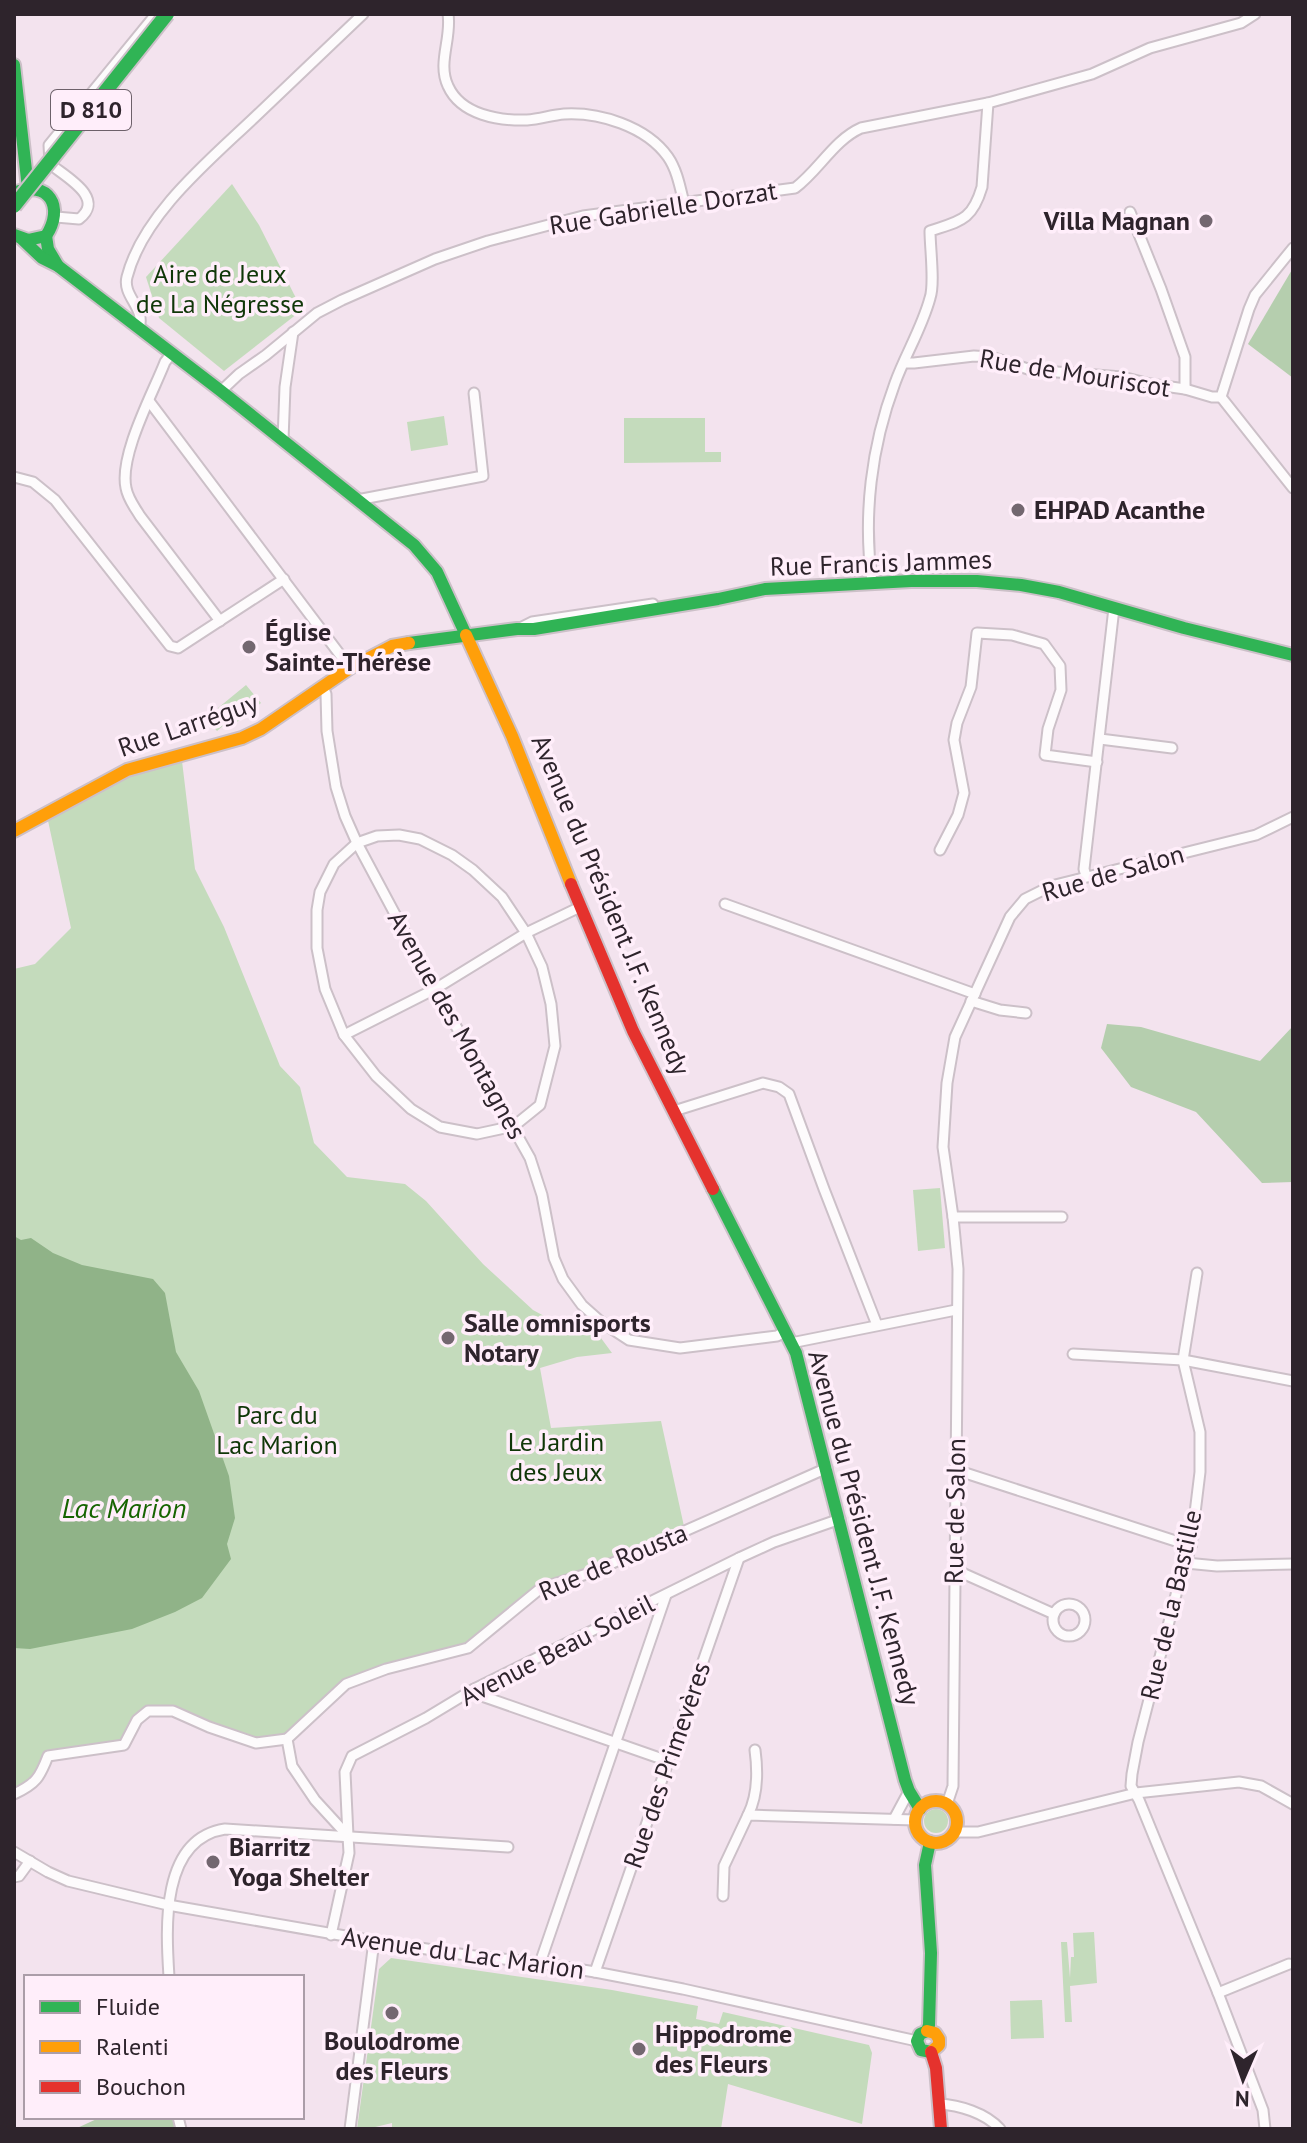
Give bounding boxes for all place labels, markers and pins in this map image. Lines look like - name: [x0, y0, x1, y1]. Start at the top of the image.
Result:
- place label: Villa Magnan: [1043, 204, 1190, 237]
- marker: Villa Magnan: [1197, 212, 1215, 230]
- place label: EHPAD Acanthe: [1034, 493, 1205, 526]
- marker: EHPAD Acanthe: [1009, 501, 1027, 519]
- place label: Église Sainte-Thérèse: [265, 615, 431, 678]
- marker: Église Sainte-Thérèse: [240, 638, 258, 656]
- place label: Salle omnisports Notary: [464, 1306, 651, 1369]
- marker: Salle omnisports Notary: [439, 1329, 457, 1347]
- place label: Biarritz Yoga Shelter: [228, 1830, 370, 1893]
- marker: Biarritz Yoga Shelter: [204, 1853, 222, 1871]
- marker: Boulodrome des Fleurs: [383, 2004, 401, 2022]
- place label: Hippodrome des Fleurs: [655, 2017, 792, 2080]
- place label: Boulodrome des Fleurs: [324, 2024, 460, 2087]
- marker: Hippodrome des Fleurs: [630, 2040, 648, 2058]

